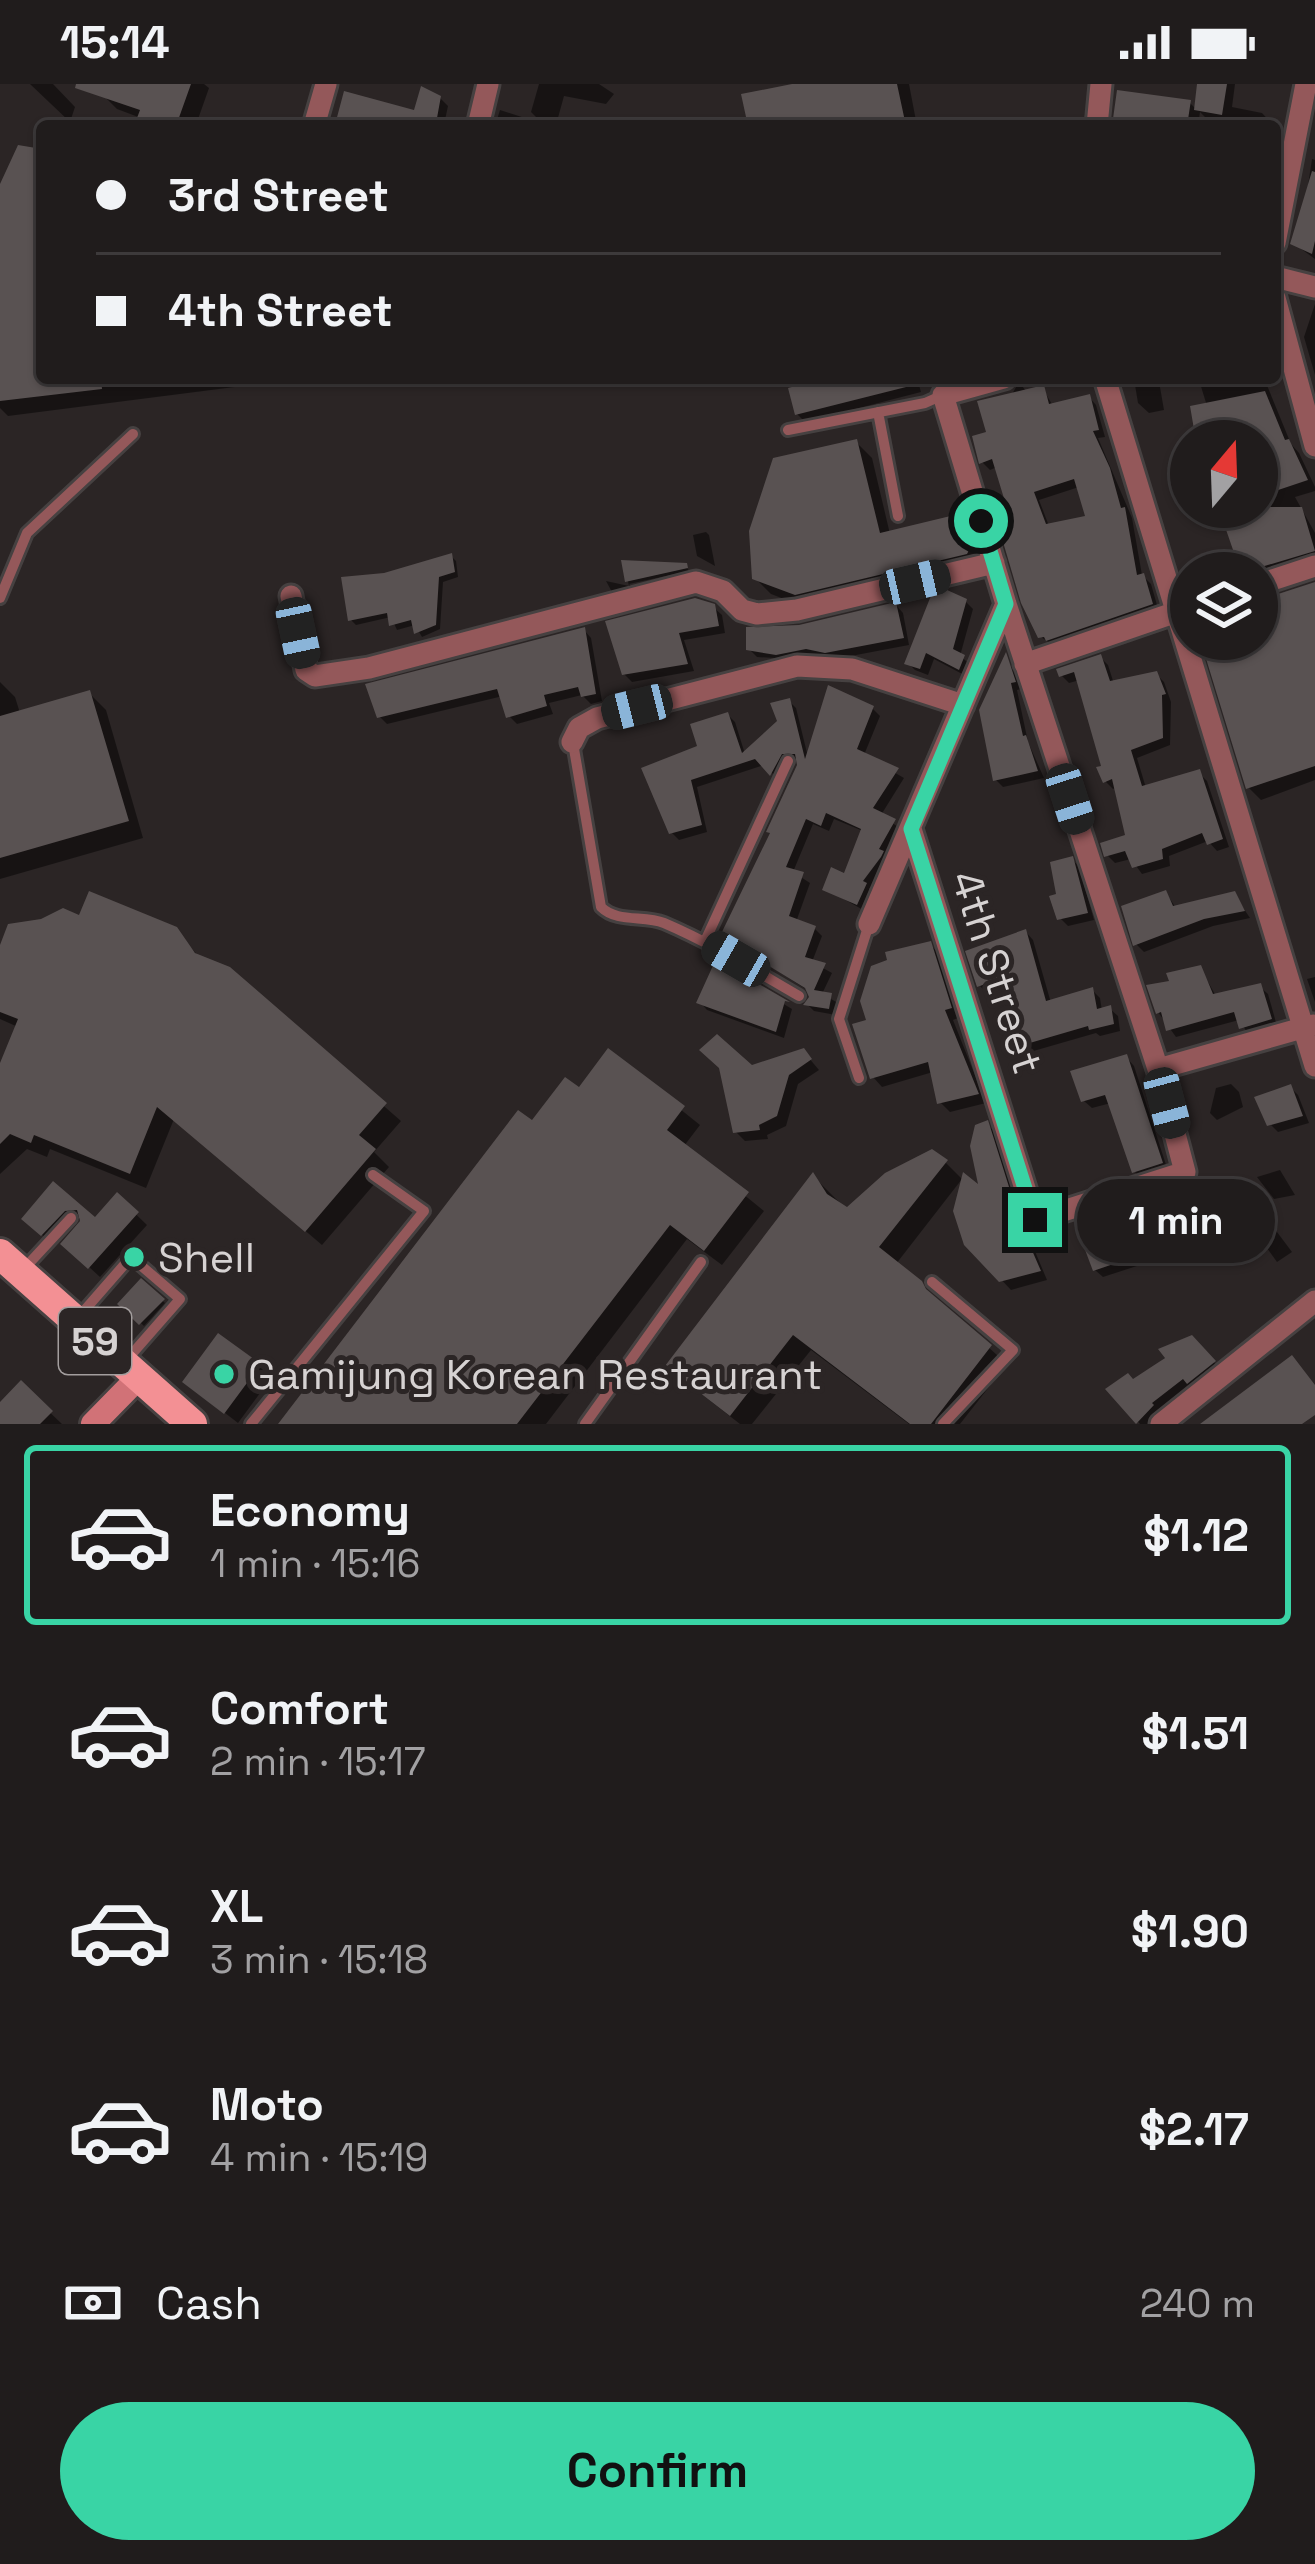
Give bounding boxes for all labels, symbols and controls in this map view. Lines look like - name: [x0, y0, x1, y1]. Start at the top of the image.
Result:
- text: 15:14: [60, 14, 170, 71]
- text: 3rd Street: [168, 167, 389, 224]
- text: 4th Street: [168, 282, 393, 339]
- north arrow: [1170, 420, 1278, 528]
- map controls: [1170, 420, 1278, 660]
- route start: [954, 494, 1008, 548]
- button: layers: [1170, 552, 1278, 660]
- car: [876, 556, 954, 608]
- car: [273, 594, 323, 672]
- car: [598, 681, 676, 733]
- car: [1042, 759, 1098, 839]
- street label: 4th Street: [939, 864, 1055, 1080]
- car: [696, 925, 776, 993]
- car: [1140, 1064, 1194, 1142]
- callout: 1 min: [1077, 1178, 1275, 1262]
- route end: [1008, 1193, 1062, 1247]
- text: 1 min: [1128, 1196, 1224, 1245]
- place label: Shell: [158, 1231, 255, 1284]
- marker: Shell: [121, 1244, 147, 1270]
- road number: 59: [59, 1308, 131, 1374]
- place label: Gamijung Korean Restaurant: [248, 1348, 823, 1401]
- marker: Gamijung Korean Restaurant: [211, 1361, 237, 1387]
- icon: car: [66, 1481, 174, 1589]
- text: Economy: [210, 1482, 410, 1539]
- text: $1.12: [1143, 1507, 1249, 1564]
- text: 1 min · 15:16: [210, 1539, 420, 1588]
- icon: car: [66, 1679, 174, 1787]
- text: Comfort: [210, 1680, 389, 1737]
- text: $1.51: [1141, 1705, 1249, 1762]
- text: 2 min · 15:17: [210, 1737, 426, 1786]
- icon: car: [66, 1877, 174, 1985]
- text: XL: [210, 1878, 263, 1935]
- text: $1.90: [1131, 1903, 1249, 1960]
- text: 3 min · 15:18: [210, 1935, 428, 1984]
- icon: car: [66, 2075, 174, 2183]
- text: Moto: [210, 2076, 324, 2133]
- text: $2.17: [1139, 2101, 1249, 2158]
- text: 4 min · 15:19: [210, 2133, 428, 2182]
- icon: cash: [60, 2270, 126, 2336]
- text: Cash: [156, 2275, 262, 2332]
- text: 240 m: [1140, 2279, 1255, 2328]
- button: Confirm: [60, 2402, 1255, 2540]

